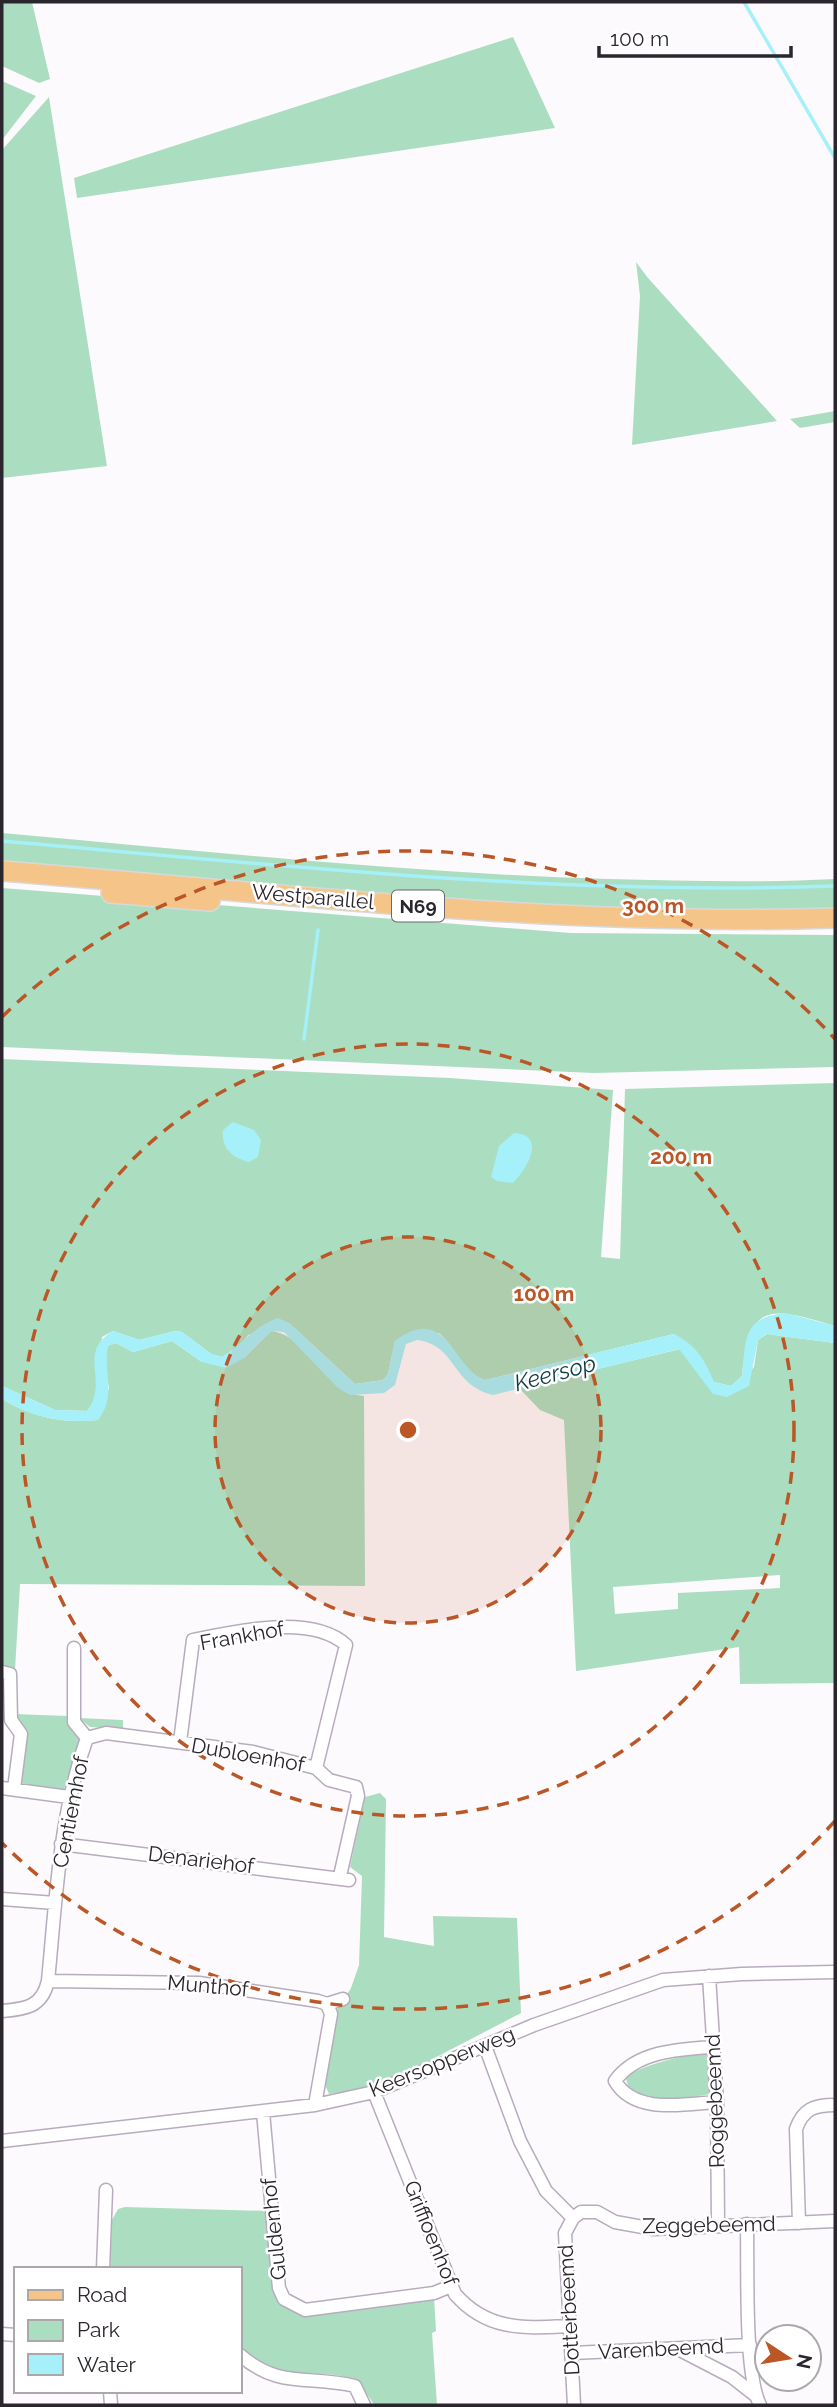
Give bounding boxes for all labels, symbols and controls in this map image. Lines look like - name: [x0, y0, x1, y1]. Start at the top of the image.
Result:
- scale bar: [599, 14, 792, 58]
- text: 100 m: [610, 26, 669, 51]
- street label: Westparallel: [251, 879, 376, 914]
- road number: N69: [392, 890, 444, 922]
- text: 300 m: [622, 893, 684, 918]
- text: 200 m: [650, 1144, 712, 1169]
- text: 100 m: [514, 1281, 574, 1306]
- water label: Keersop: [511, 1349, 599, 1396]
- centre of rings: [396, 1418, 420, 1442]
- street label: Frankhof: [198, 1616, 287, 1655]
- street label: Dubloenhof: [189, 1732, 308, 1777]
- street label: Centiemhof: [47, 1753, 94, 1870]
- street label: Denariehof: [147, 1841, 257, 1879]
- street label: Munthof: [166, 1969, 251, 2002]
- street label: Keersopperweg: [365, 2021, 518, 2102]
- street label: Roggebeemd: [700, 2034, 729, 2168]
- street label: Guldenhof: [256, 2176, 291, 2281]
- street label: Griffioenhof: [399, 2177, 464, 2290]
- street label: Zeggebeemd: [642, 2211, 776, 2238]
- street label: Dotterbeemd: [553, 2244, 584, 2376]
- legend: [14, 2267, 242, 2393]
- text: Road: [77, 2282, 127, 2307]
- text: Park: [77, 2317, 120, 2342]
- north arrow: [753, 2323, 823, 2393]
- street label: Varenbeemd: [597, 2333, 725, 2364]
- text: Water: [77, 2352, 136, 2377]
- text: N: [792, 2352, 817, 2371]

